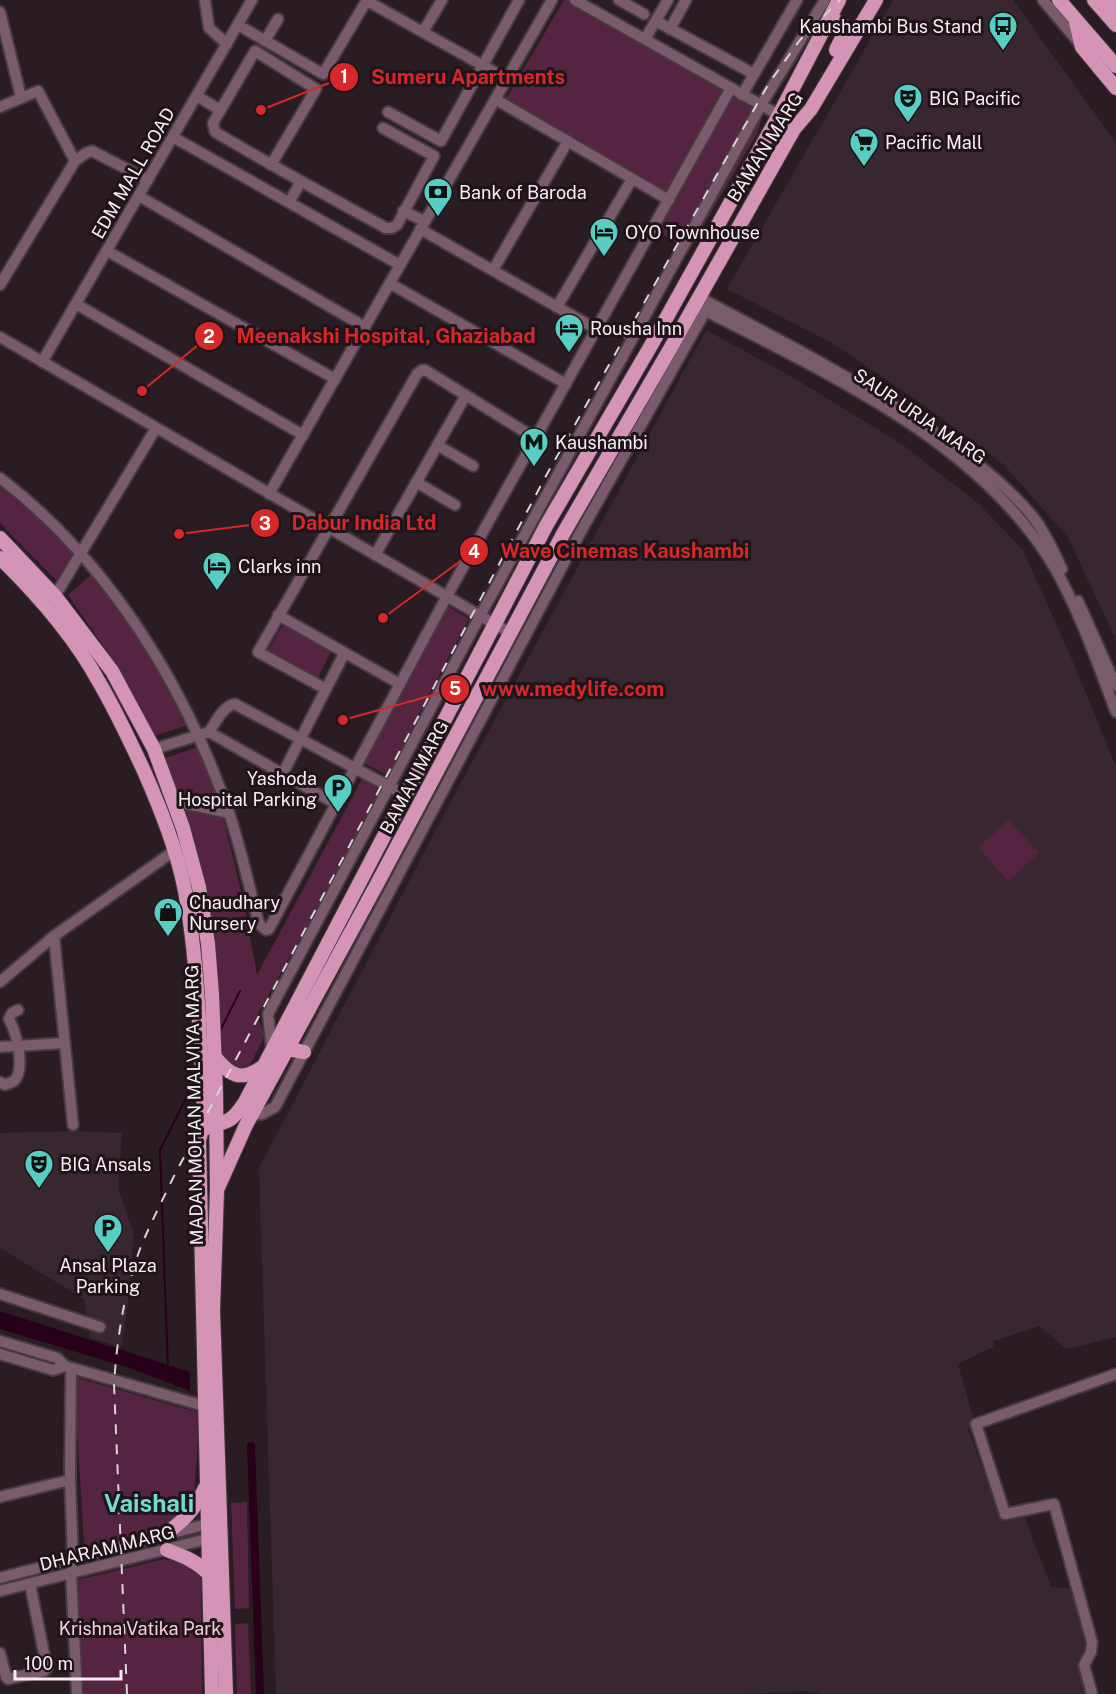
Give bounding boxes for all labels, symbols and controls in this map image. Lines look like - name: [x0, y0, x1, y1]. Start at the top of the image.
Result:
- bus stop icon: Kaushambi Bus Stand: [987, 10, 1019, 52]
- place label: Kaushambi Bus Stand: [799, 16, 982, 37]
- callout: Sumeru Apartments: [329, 58, 577, 96]
- text: Sumeru Apartments: [371, 65, 565, 89]
- text: 1: [340, 66, 348, 87]
- theatre icon: BIG Pacific: [892, 82, 924, 124]
- street label: BAMAN MARG: [723, 88, 807, 206]
- place label: BIG Pacific: [929, 88, 1021, 109]
- street label: EDM MALL ROAD: [87, 104, 179, 242]
- supermarket icon: Pacific Mall: [848, 126, 880, 168]
- place label: Pacific Mall: [885, 132, 982, 153]
- bank icon: Bank of Baroda: [422, 176, 454, 218]
- place label: Bank of Baroda: [459, 182, 587, 203]
- hotel icon: OYO Townhouse: [588, 216, 620, 258]
- place label: OYO Townhouse: [625, 222, 760, 243]
- hotel icon: Rousha Inn: [553, 312, 585, 354]
- callout: Meenakshi Hospital, Ghaziabad: [194, 317, 547, 355]
- place label: Rousha Inn: [590, 318, 682, 339]
- text: Meenakshi Hospital, Ghaziabad: [236, 324, 536, 348]
- text: 2: [203, 326, 215, 347]
- street label: SAUR URJA MARG: [850, 364, 990, 468]
- metro station icon: Kaushambi: [518, 426, 550, 468]
- place label: Kaushambi: [555, 432, 648, 453]
- callout: Dabur India Ltd: [250, 504, 449, 542]
- text: Dabur India Ltd: [292, 511, 436, 535]
- text: 3: [259, 513, 271, 534]
- callout: Wave Cinemas Kaushambi: [459, 532, 762, 570]
- text: Wave Cinemas Kaushambi: [501, 539, 749, 563]
- text: 4: [468, 541, 480, 562]
- hotel icon: Clarks inn: [201, 550, 233, 592]
- place label: Clarks inn: [238, 556, 321, 577]
- callout: www.medylife.com: [440, 670, 676, 708]
- text: www.medylife.com: [482, 677, 664, 701]
- text: 5: [449, 678, 461, 699]
- street label: BAMAN MARG: [375, 717, 453, 837]
- place label: Yashoda Hospital Parking: [178, 768, 317, 810]
- parking icon: Yashoda Hospital Parking: [322, 772, 354, 814]
- place label: Chaudhary Nursery: [189, 892, 281, 934]
- shop icon: Chaudhary Nursery: [152, 896, 184, 938]
- street label: MADAN MOHAN MALVIYA MARG: [181, 964, 207, 1246]
- theatre icon: BIG Ansals: [23, 1148, 55, 1190]
- place label: BIG Ansals: [60, 1154, 151, 1175]
- parking icon: Ansal Plaza Parking: [92, 1212, 124, 1254]
- place label: Ansal Plaza Parking: [59, 1255, 157, 1297]
- district label: Vaishali: [104, 1489, 194, 1517]
- street label: DHARAM MARG: [37, 1521, 177, 1575]
- park label: Krishna Vatika Park: [59, 1618, 221, 1639]
- scale bar: [15, 1643, 122, 1681]
- text: 100 m: [24, 1653, 73, 1674]

